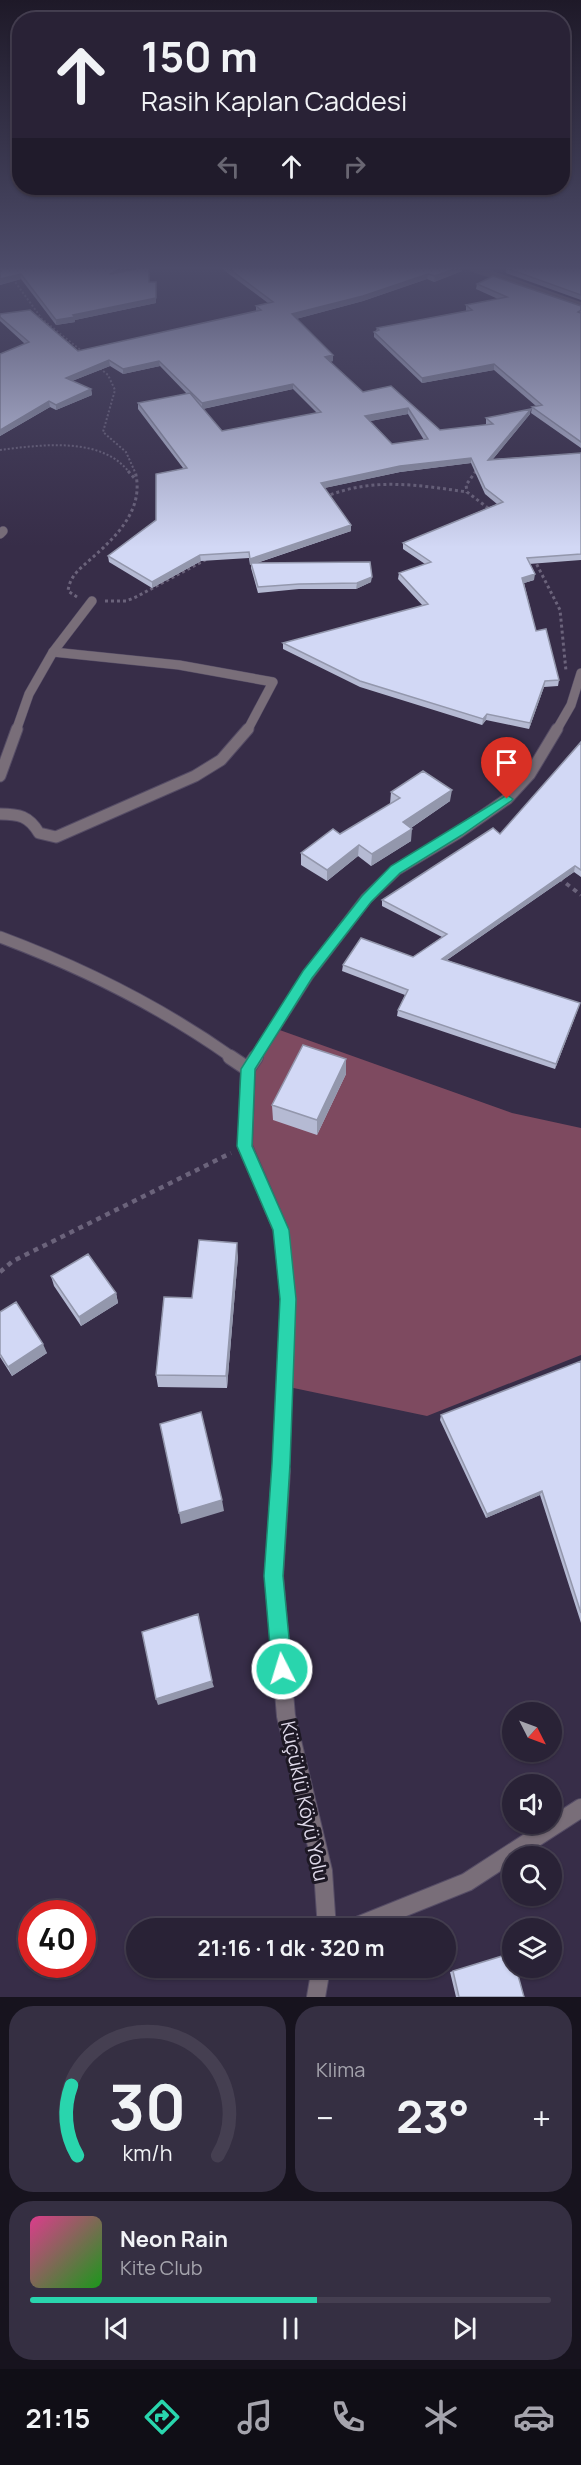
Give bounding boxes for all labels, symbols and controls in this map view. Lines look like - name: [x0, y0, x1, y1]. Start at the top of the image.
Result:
- text: 150 m: [141, 27, 258, 85]
- icon: ahead: [42, 36, 120, 114]
- text: Rasih Kaplan Caddesi: [141, 82, 407, 119]
- icon: left: [212, 150, 245, 183]
- icon: ahead: [275, 150, 308, 183]
- icon: right: [338, 150, 371, 183]
- pin: [481, 737, 532, 799]
- icon: arrive: [490, 746, 523, 779]
- position arrow: [250, 1637, 314, 1701]
- north arrow: [502, 1702, 562, 1762]
- map controls: [502, 1702, 562, 1978]
- street label: Küçüklü Köyü Yolu: [275, 1718, 335, 1884]
- button: sound: [502, 1774, 562, 1834]
- button: search: [502, 1846, 562, 1906]
- speed limit sign: 40: [18, 1900, 96, 1978]
- button: layers: [502, 1918, 562, 1978]
- text: 21:16 · 1 dk · 320 m: [198, 1933, 384, 1963]
- text: Klima: [316, 2056, 365, 2083]
- text: 30: [109, 2063, 186, 2149]
- text: 23°: [396, 2085, 470, 2147]
- text: −: [316, 2095, 334, 2140]
- text: +: [532, 2095, 551, 2140]
- text: km/h: [123, 2138, 172, 2167]
- text: Neon Rain: [120, 2224, 228, 2254]
- text: Kite Club: [120, 2254, 203, 2281]
- icon: previous: [100, 2312, 133, 2345]
- icon: pause: [274, 2312, 307, 2345]
- icon: next: [448, 2312, 481, 2345]
- icon: directions: [141, 2396, 183, 2438]
- icon: music: [234, 2396, 276, 2438]
- icon: phone: [327, 2396, 369, 2438]
- icon: climate: [420, 2396, 462, 2438]
- icon: car: [513, 2396, 555, 2438]
- text: 21:15: [26, 2399, 90, 2436]

